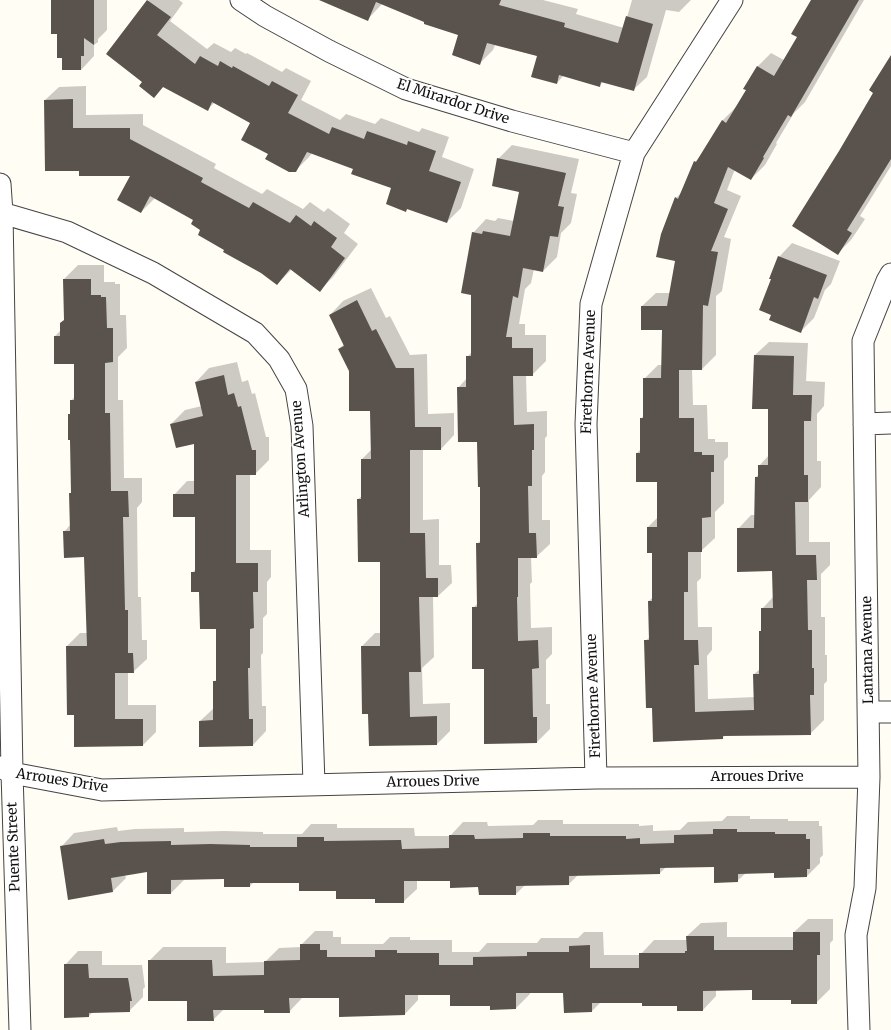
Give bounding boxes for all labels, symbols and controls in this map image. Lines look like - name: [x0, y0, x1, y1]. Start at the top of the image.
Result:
- street label: El Mirardor Drive: [395, 76, 511, 128]
- street label: Firethorne Avenue: [578, 310, 600, 434]
- street label: Arlington Avenue: [289, 400, 313, 518]
- street label: Lantana Avenue: [859, 596, 877, 704]
- street label: Firethorne Avenue: [583, 634, 605, 758]
- street label: Arroues Drive: [15, 765, 109, 797]
- street label: Arroues Drive: [710, 769, 804, 785]
- street label: Arroues Drive: [386, 773, 480, 791]
- street label: Puente Street: [4, 802, 24, 892]

